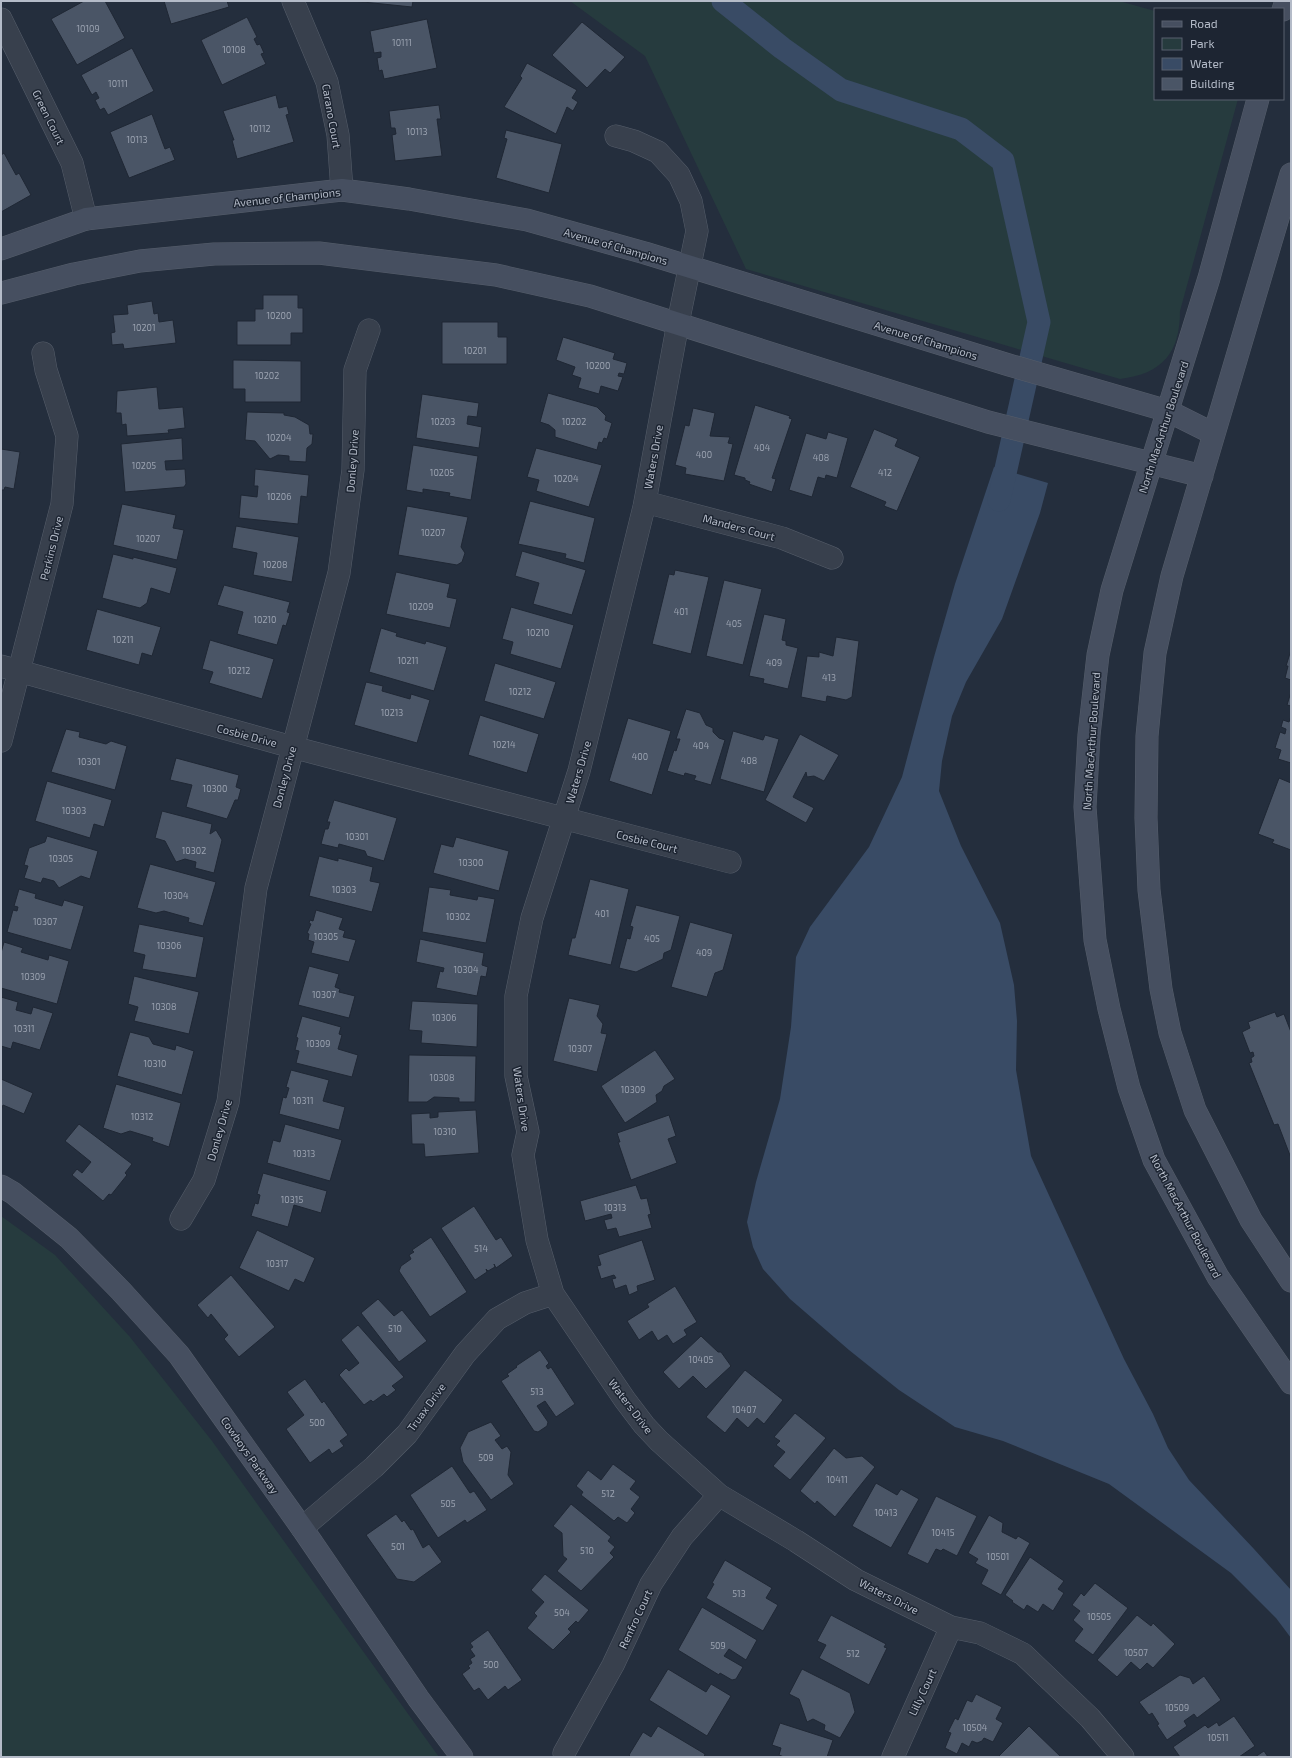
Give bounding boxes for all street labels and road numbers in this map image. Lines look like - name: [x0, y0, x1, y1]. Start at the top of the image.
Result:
- street label: Carano Court: [320, 83, 344, 149]
- street label: Green Court: [30, 88, 68, 146]
- street label: Avenue of Champions: [233, 185, 342, 209]
- street label: Avenue of Champions: [562, 225, 670, 267]
- street label: Avenue of Champions: [873, 318, 980, 362]
- street label: North MacArthur Boulevard: [1135, 359, 1191, 495]
- street label: Waters Drive: [641, 424, 665, 490]
- street label: Donley Drive: [343, 429, 361, 493]
- street label: Manders Court: [702, 511, 776, 543]
- street label: Perkins Drive: [37, 515, 65, 581]
- street label: North MacArthur Boulevard: [1080, 672, 1102, 810]
- street label: Cosbie Drive: [216, 721, 279, 749]
- street label: Waters Drive: [563, 739, 593, 805]
- street label: Donley Drive: [270, 745, 298, 809]
- street label: Cosbie Court: [615, 827, 679, 855]
- street label: Waters Drive: [511, 1066, 533, 1132]
- street label: Donley Drive: [204, 1098, 234, 1162]
- street label: North MacArthur Boulevard: [1148, 1152, 1224, 1280]
- street label: Waters Drive: [606, 1376, 656, 1436]
- street label: Truax Drive: [404, 1380, 448, 1434]
- street label: Cowboys Parkway: [219, 1414, 282, 1496]
- street label: Waters Drive: [857, 1575, 921, 1617]
- street label: Renfro Court: [616, 1587, 654, 1651]
- street label: Lilly Court: [906, 1667, 938, 1717]

